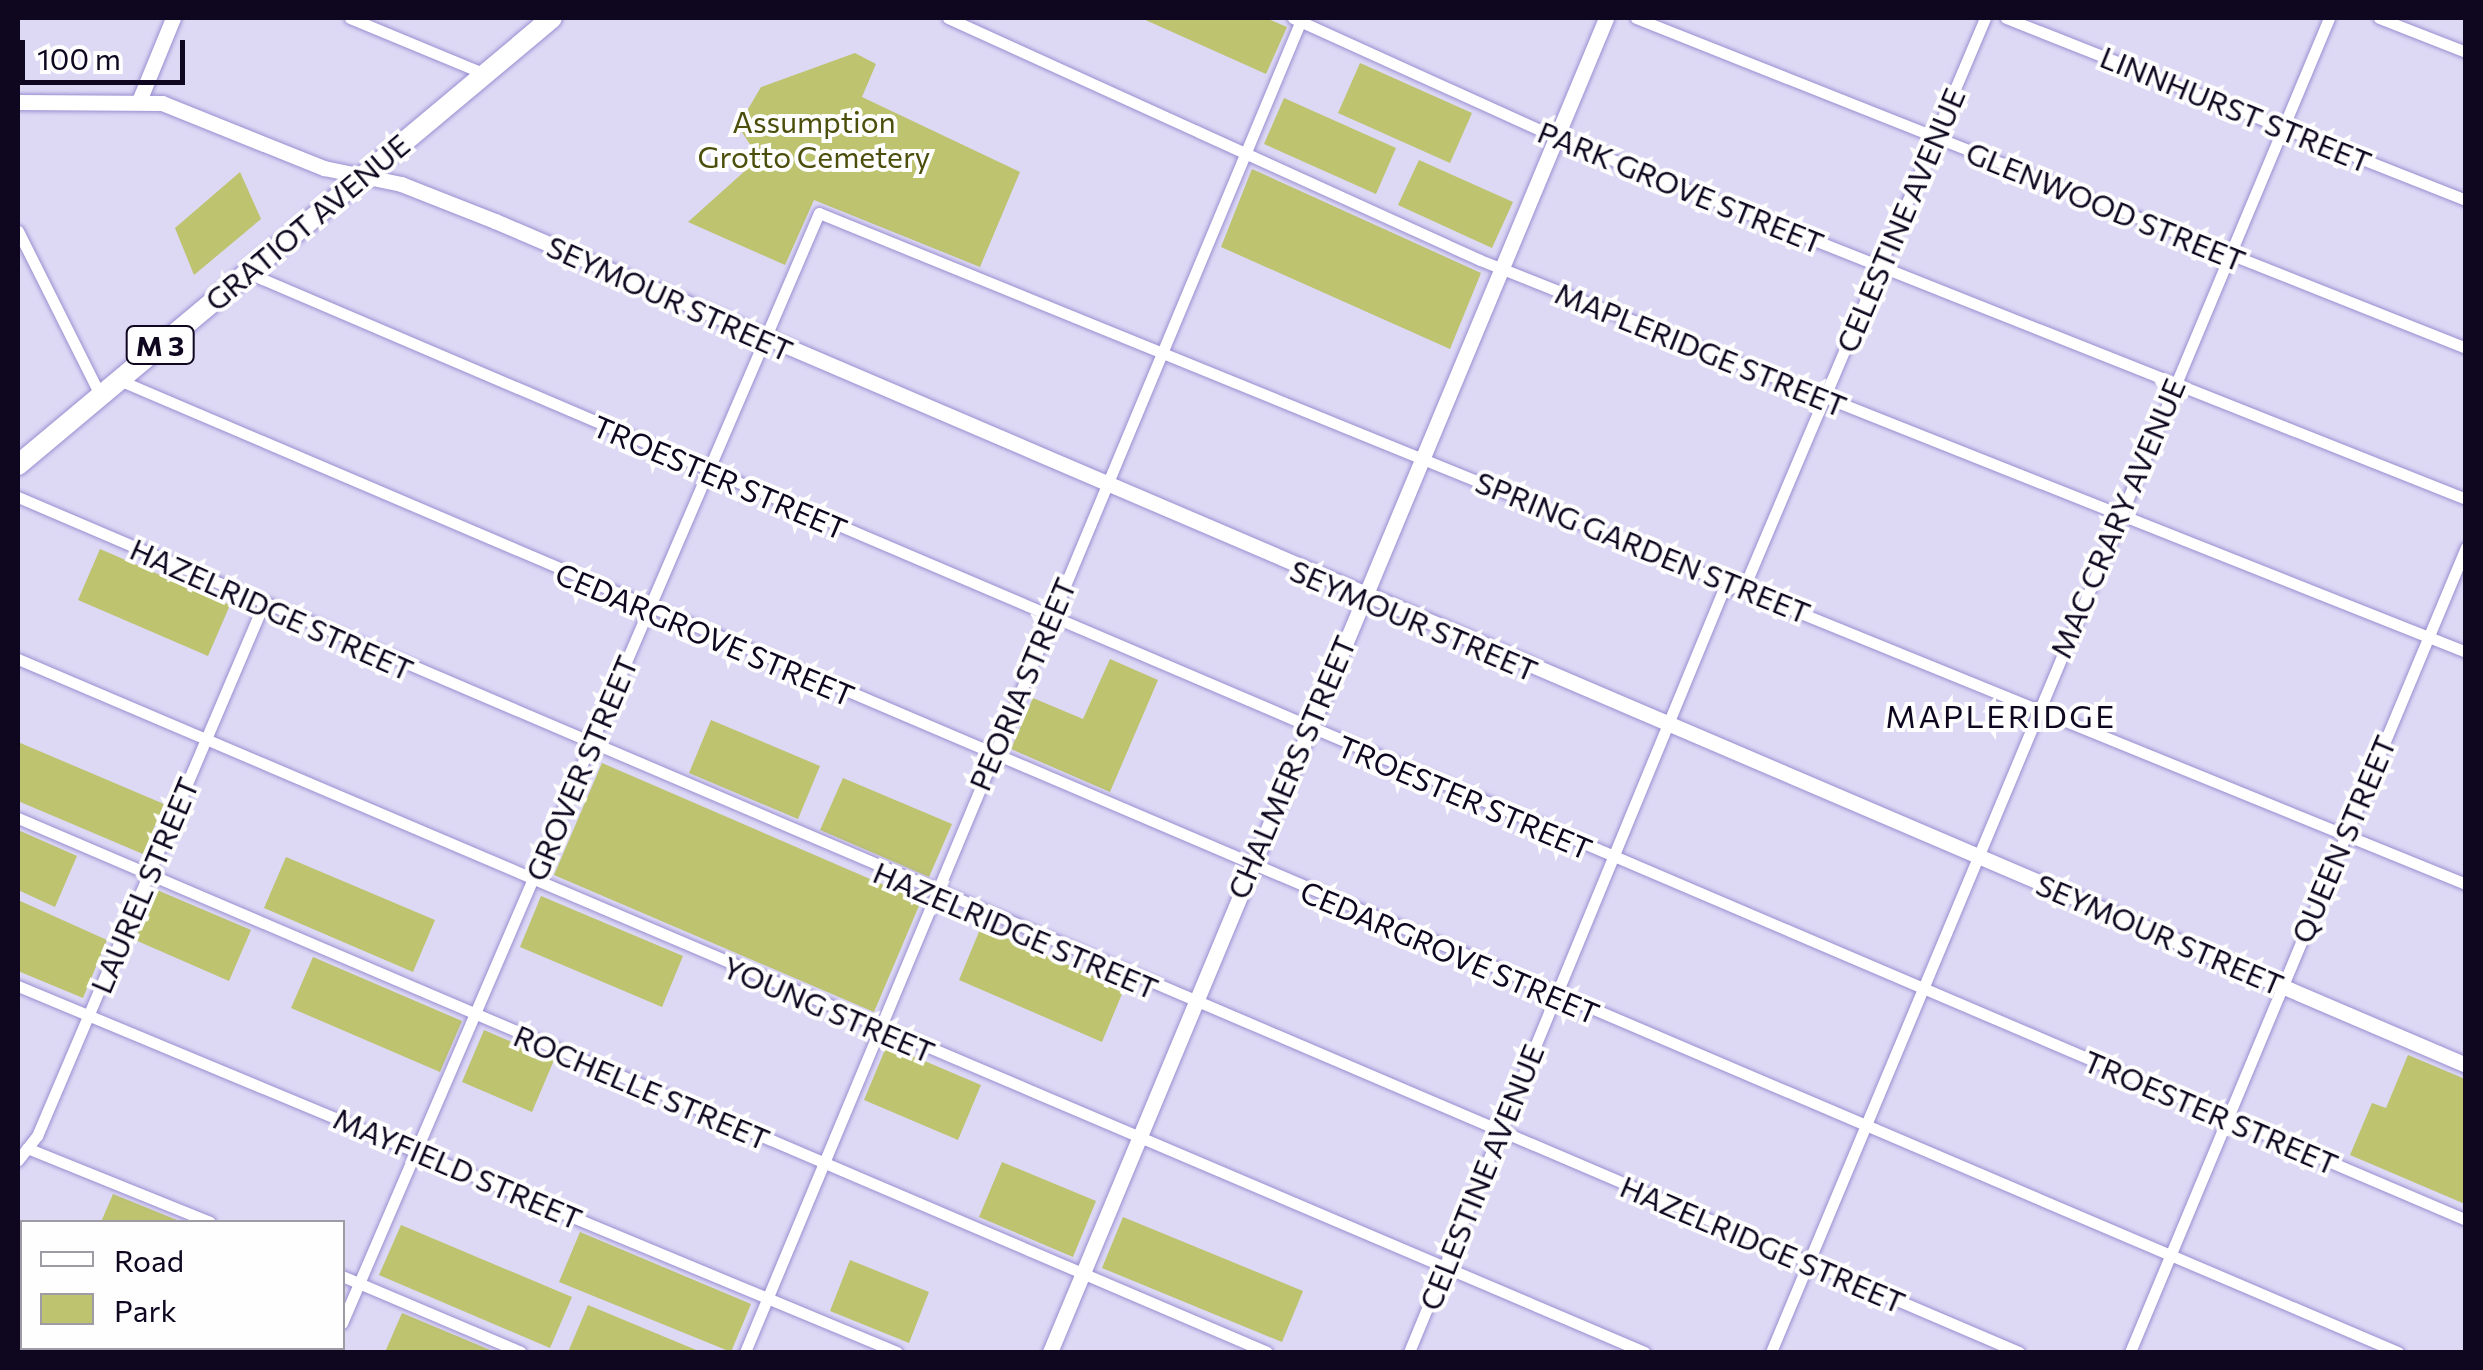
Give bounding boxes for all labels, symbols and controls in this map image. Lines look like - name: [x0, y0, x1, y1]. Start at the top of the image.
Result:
- scale bar: [25, 20, 190, 82]
- street label: LINNHURST STREET: [2095, 38, 2377, 180]
- text: 100 m: [37, 39, 121, 76]
- street label: CELESTINE AVENUE: [1828, 82, 1972, 358]
- park label: Assumption Grotto Cemetery: [698, 103, 930, 174]
- street label: PARK GROVE STREET: [1533, 113, 1829, 261]
- street label: GRATIOT AVENUE: [198, 126, 416, 318]
- street label: GLENWOOD STREET: [1961, 134, 2251, 278]
- street label: SEYMOUR STREET: [542, 228, 798, 368]
- street label: MAPLERIDGE STREET: [1550, 274, 1852, 424]
- road number: M 3: [125, 322, 195, 368]
- street label: MAC CRARY AVENUE: [2042, 373, 2192, 663]
- street label: TROESTER STREET: [587, 407, 853, 547]
- street label: SPRING GARDEN STREET: [1470, 463, 1816, 631]
- street label: HAZELRIDGE STREET: [125, 530, 419, 688]
- street label: SEYMOUR STREET: [1285, 552, 1543, 688]
- street label: CEDARGROVE STREET: [550, 555, 860, 713]
- street label: PEORIA STREET: [961, 572, 1083, 796]
- street label: CHALMERS STREET: [1219, 630, 1363, 904]
- street label: GROVER STREET: [517, 650, 645, 886]
- district label: MAPLERIDGE: [1885, 696, 2117, 734]
- street label: TROESTER STREET: [1332, 727, 1598, 867]
- street label: QUEEN STREET: [2283, 730, 2403, 948]
- street label: LAUREL STREET: [82, 772, 206, 998]
- street label: HAZELRIDGE STREET: [868, 854, 1164, 1006]
- street label: SEYMOUR STREET: [2031, 866, 2289, 1002]
- street label: CEDARGROVE STREET: [1295, 873, 1605, 1031]
- street label: YOUNG STREET: [718, 948, 940, 1070]
- street label: ROCHELLE STREET: [509, 1017, 775, 1157]
- street label: CELESTINE AVENUE: [1411, 1039, 1551, 1315]
- street label: TROESTER STREET: [2078, 1042, 2344, 1182]
- street label: MAYFIELD STREET: [328, 1099, 588, 1237]
- street label: HAZELRIDGE STREET: [1615, 1168, 1911, 1320]
- legend: [20, 1220, 345, 1350]
- text: Road: [114, 1241, 184, 1278]
- text: Park: [114, 1291, 177, 1328]

